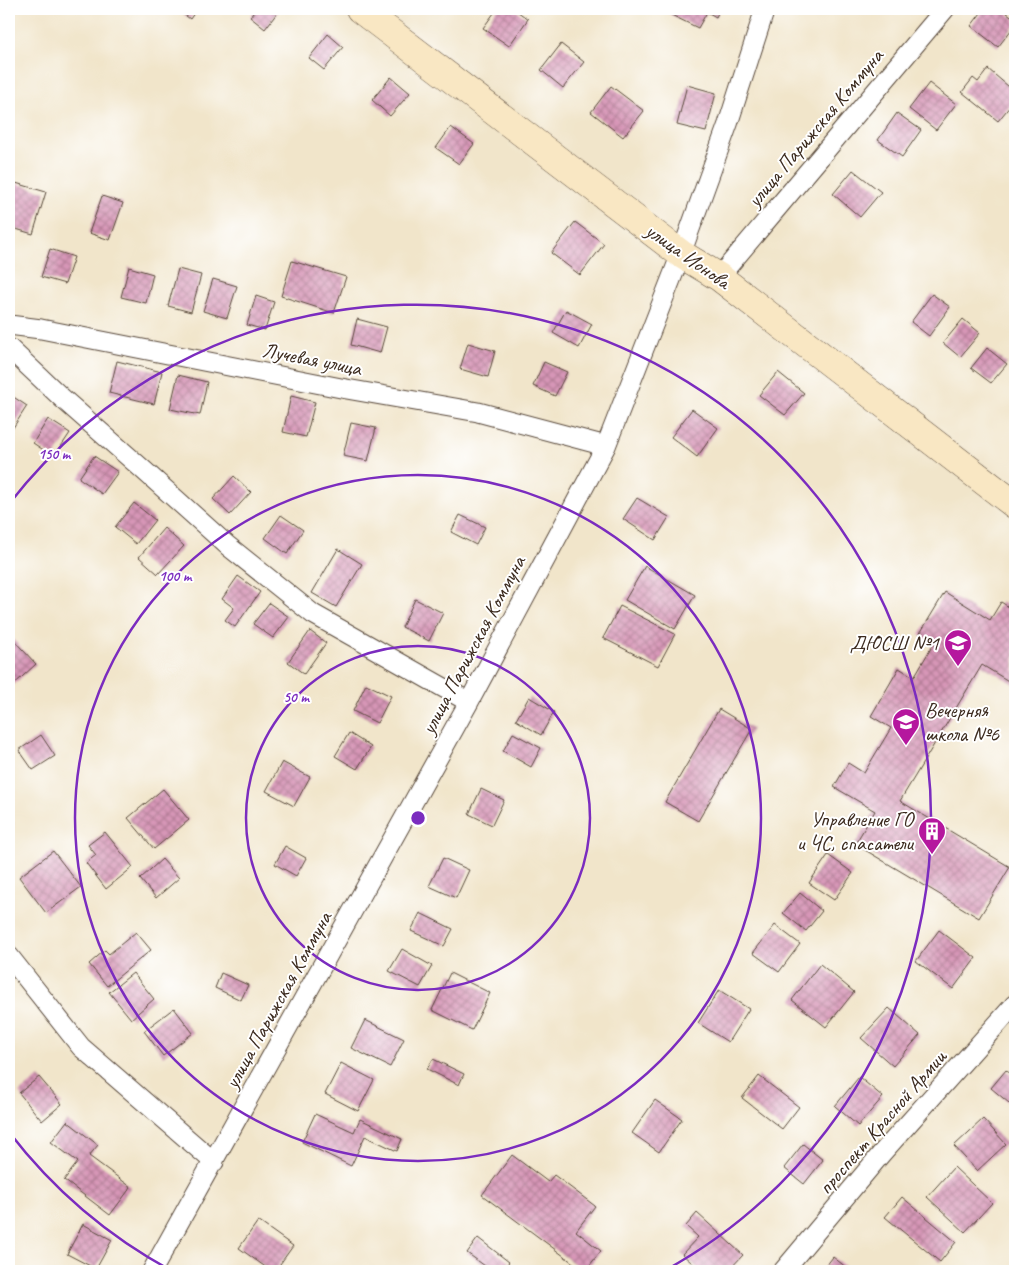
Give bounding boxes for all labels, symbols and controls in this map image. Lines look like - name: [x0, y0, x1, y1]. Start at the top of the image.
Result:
- street label: улица Парижская Коммуна: [740, 42, 890, 214]
- street label: улица Ионова: [639, 216, 737, 296]
- street label: Лучевая улица: [260, 337, 365, 382]
- text: 150 m: [38, 445, 72, 464]
- street label: улица Парижская Коммуна: [414, 550, 532, 740]
- text: 100 m: [159, 567, 193, 586]
- school or university icon: ДЮСШ №1: [943, 628, 973, 667]
- place label: ДЮСШ №1: [850, 630, 941, 656]
- text: 50 m: [283, 688, 310, 707]
- place label: Вечерняя школа №6: [925, 697, 1000, 747]
- school or university icon: Вечерняя школа №6: [891, 707, 921, 746]
- place label: Управление ГО и ЧС, спасатели: [797, 806, 916, 856]
- centre of rings: [409, 809, 427, 827]
- building icon: Управление ГО и ЧС, спасатели: [917, 816, 947, 855]
- street label: улица Парижская Коммуна: [218, 905, 338, 1095]
- street label: проспект Красной Армии: [812, 1043, 953, 1200]

